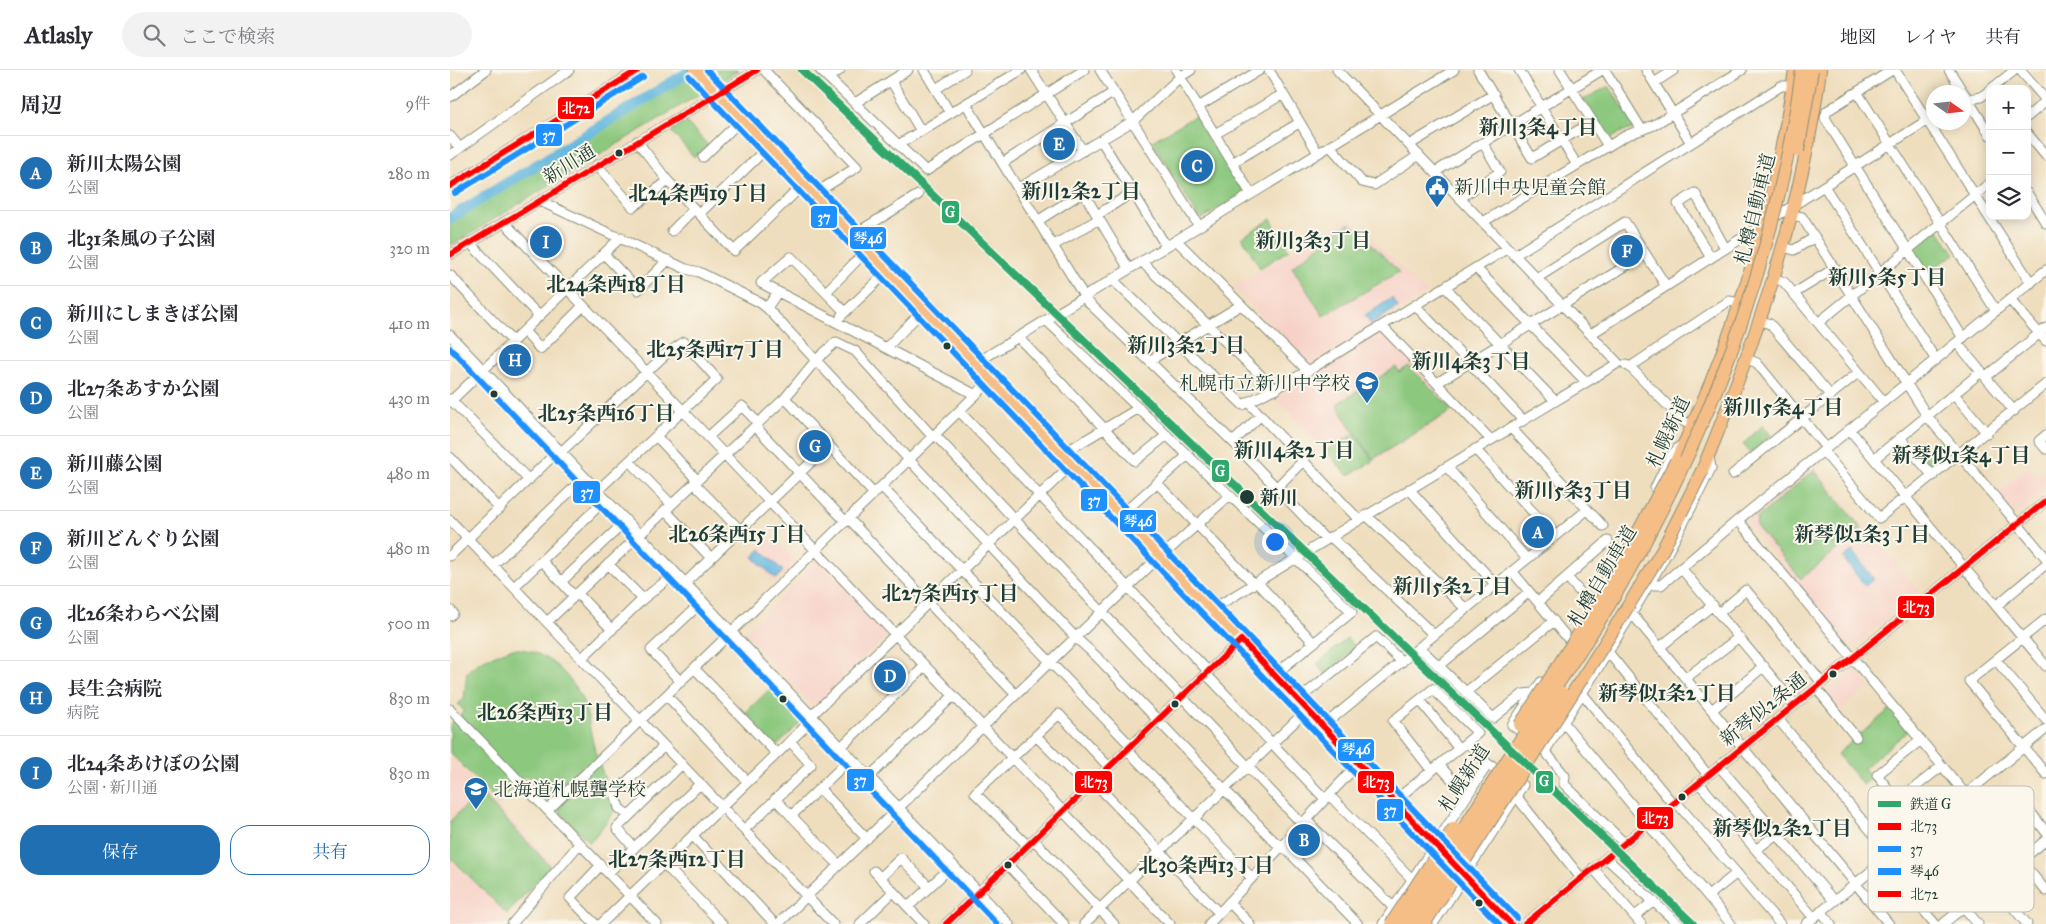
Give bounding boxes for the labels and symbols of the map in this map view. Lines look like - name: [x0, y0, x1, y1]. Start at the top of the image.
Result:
- north arrow: [1926, 85, 1971, 130]
- line badge: 北72: [557, 96, 595, 120]
- text: 北72: [562, 100, 591, 117]
- district label: 新川3条4丁目: [1478, 115, 1598, 140]
- line badge: 37: [535, 123, 563, 147]
- pin: E: [1043, 125, 1075, 163]
- text: 37: [542, 127, 556, 145]
- street label: 新川通: [539, 139, 599, 189]
- pin: C: [1181, 147, 1213, 185]
- unlabelled marker: [614, 148, 624, 158]
- street label: 札樽自動車道: [1730, 151, 1780, 267]
- public building icon: 新川中央児童会館: [1424, 174, 1450, 208]
- place label: 新川中央児童会館: [1454, 176, 1606, 199]
- district label: 新川2条2丁目: [1021, 179, 1141, 203]
- district label: 北24条西19丁目: [628, 181, 768, 206]
- line badge: G: [941, 200, 960, 224]
- text: G: [945, 204, 956, 221]
- line badge: 37: [810, 205, 838, 229]
- text: 37: [817, 209, 831, 227]
- pin: I: [530, 223, 562, 261]
- line badge: 琴46: [849, 226, 887, 250]
- district label: 新川3条3丁目: [1255, 228, 1371, 253]
- text: 琴46: [854, 230, 883, 248]
- pin: F: [1611, 232, 1643, 270]
- district label: 新川5条5丁目: [1828, 265, 1946, 289]
- district label: 北24条西18丁目: [546, 272, 686, 297]
- district label: 新川3条2丁目: [1127, 333, 1245, 358]
- district label: 北25条西17丁目: [646, 337, 784, 361]
- pin: H: [499, 341, 531, 379]
- unlabelled marker: [942, 341, 952, 351]
- district label: 新川4条3丁目: [1411, 349, 1531, 374]
- school or university icon: 札幌市立新川中学校: [1354, 370, 1380, 404]
- place label: 札幌市立新川中学校: [1179, 372, 1350, 395]
- unlabelled marker: [489, 389, 499, 399]
- street label: 札幌新道: [1642, 393, 1694, 471]
- district label: 新川5条4丁目: [1723, 395, 1843, 420]
- district label: 北25条西16丁目: [537, 401, 675, 425]
- pin: G: [799, 427, 831, 465]
- district label: 新川4条2丁目: [1233, 438, 1355, 463]
- district label: 新琴似1条4丁目: [1891, 443, 2031, 468]
- line badge: G: [1211, 459, 1230, 483]
- text: G: [1215, 463, 1226, 480]
- district label: 新川5条3丁目: [1514, 478, 1632, 503]
- line badge: 37: [572, 480, 601, 504]
- text: 37: [580, 484, 594, 502]
- place label: 新川: [1260, 486, 1298, 509]
- line badge: 37: [1080, 488, 1108, 512]
- marker: 新川: [1238, 488, 1256, 506]
- text: 37: [1087, 492, 1101, 510]
- line badge: 琴46: [1119, 509, 1157, 533]
- text: 琴46: [1124, 513, 1153, 531]
- pin: A: [1522, 513, 1554, 551]
- street label: 札樽自動車道: [1563, 521, 1641, 631]
- district label: 北26条西15丁目: [668, 522, 806, 546]
- district label: 新琴似1条3丁目: [1794, 522, 1930, 547]
- your location: [1262, 529, 1288, 555]
- district label: 新川5条2丁目: [1392, 574, 1512, 598]
- district label: 北27条西15丁目: [881, 581, 1019, 605]
- line badge: 北73: [1897, 595, 1935, 619]
- text: 北73: [1902, 599, 1930, 617]
- pin: D: [874, 657, 906, 695]
- street label: 新琴似2条通: [1715, 667, 1811, 751]
- unlabelled marker: [1828, 669, 1838, 679]
- district label: 新琴似1条2丁目: [1598, 681, 1736, 705]
- unlabelled marker: [778, 694, 788, 704]
- unlabelled marker: [1170, 699, 1180, 709]
- district label: 北26条西13丁目: [477, 700, 613, 725]
- line badge: 琴46: [1337, 738, 1375, 762]
- street label: 札幌新道: [1434, 740, 1494, 816]
- text: 琴46: [1342, 741, 1371, 759]
- line badge: 37: [846, 768, 875, 792]
- line badge: 北73: [1074, 770, 1113, 794]
- line badge: 北73: [1357, 770, 1395, 794]
- line badge: G: [1535, 770, 1554, 794]
- text: 37: [853, 772, 867, 790]
- text: G: [1539, 773, 1550, 790]
- text: 北73: [1080, 774, 1108, 792]
- text: 北73: [1362, 774, 1390, 792]
- school or university icon: 北海道札幌聾学校: [463, 776, 489, 810]
- place label: 北海道札幌聾学校: [494, 778, 646, 801]
- legend: [1868, 786, 2034, 912]
- unlabelled marker: [1677, 792, 1687, 802]
- text: 鉄道 G: [1910, 796, 1951, 813]
- line badge: 37: [1376, 798, 1404, 822]
- text: 37: [1383, 802, 1397, 820]
- line badge: 北73: [1636, 806, 1674, 830]
- text: 北73: [1641, 810, 1669, 828]
- district label: 新琴似2条2丁目: [1712, 816, 1852, 840]
- text: 北73: [1910, 818, 1937, 835]
- pin: B: [1288, 821, 1320, 859]
- text: 37: [1910, 841, 1923, 858]
- district label: 北27条西12丁目: [608, 847, 746, 871]
- district label: 北30条西13丁目: [1138, 853, 1274, 878]
- unlabelled marker: [1003, 860, 1013, 870]
- text: 琴46: [1910, 863, 1940, 880]
- text: 北72: [1910, 886, 1938, 903]
- unlabelled marker: [1474, 898, 1484, 908]

